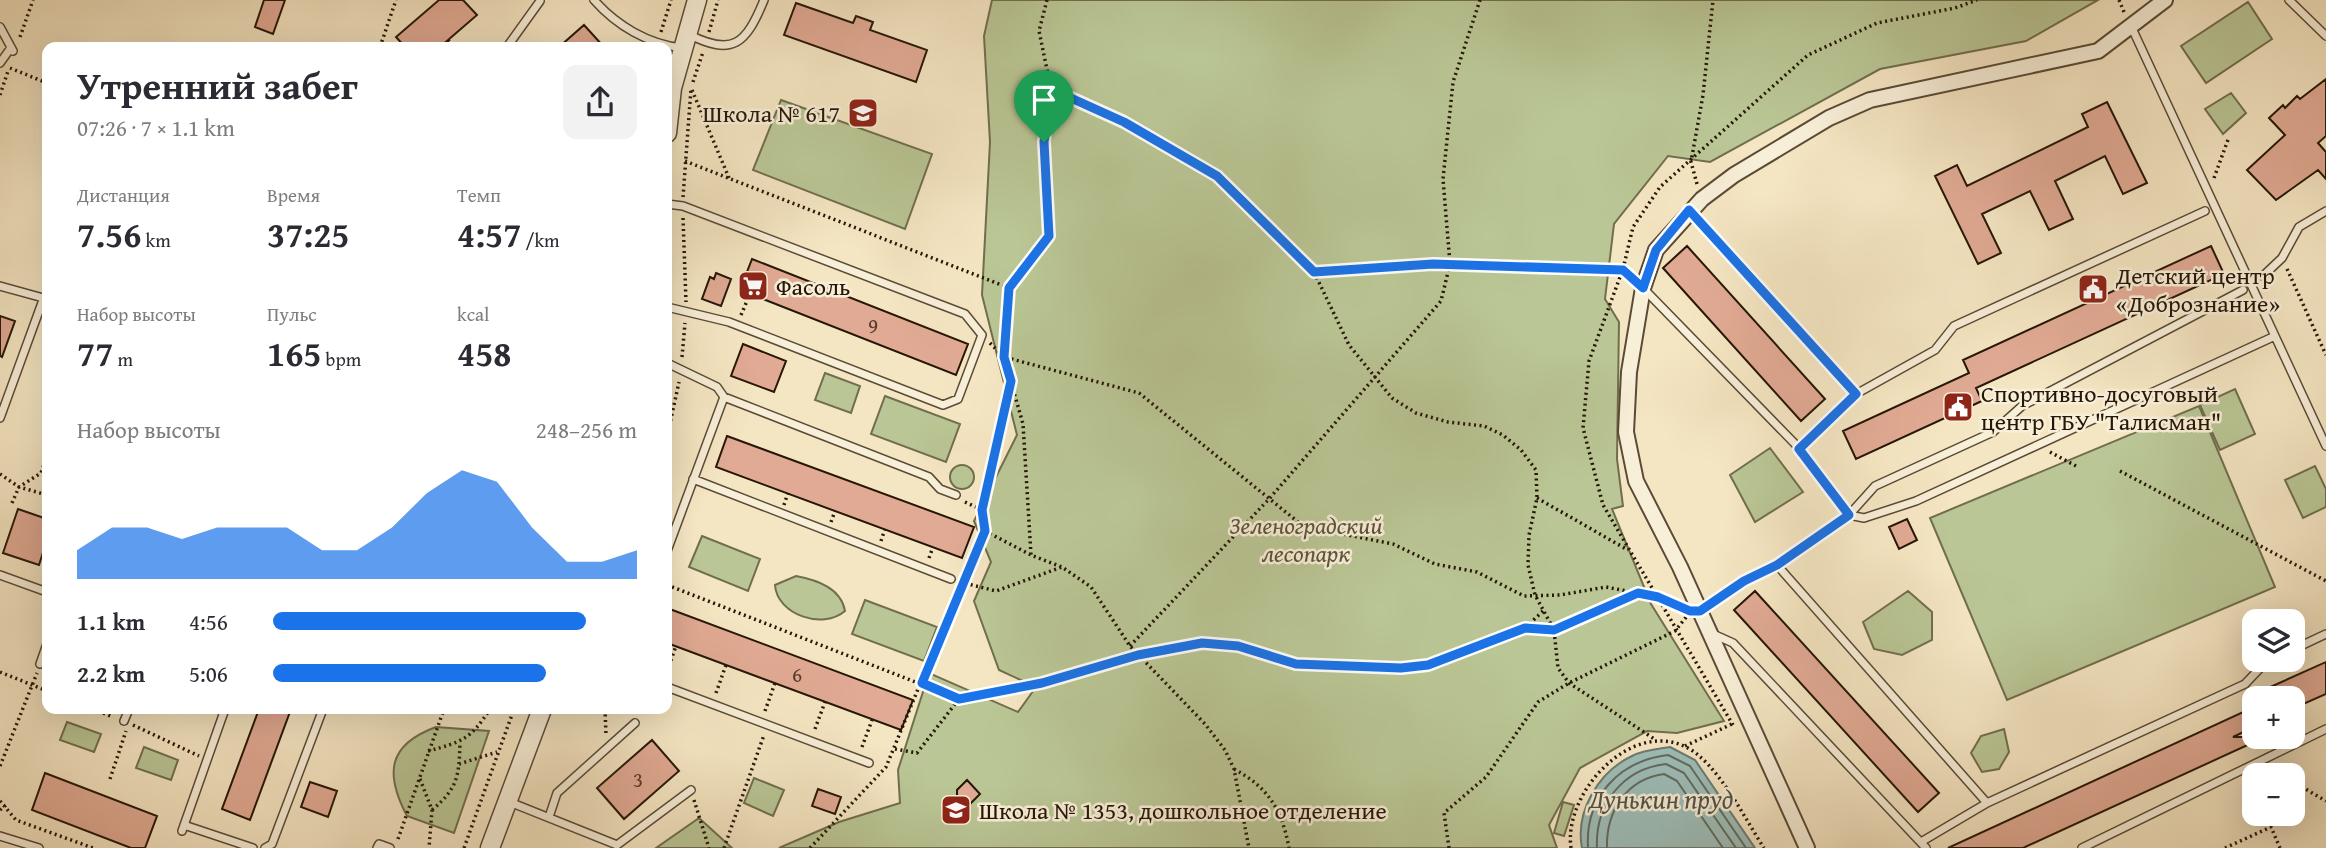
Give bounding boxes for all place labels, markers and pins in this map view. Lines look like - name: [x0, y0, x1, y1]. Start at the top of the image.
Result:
- pin: [1014, 70, 1074, 142]
- place label: Школа № 617: [703, 96, 840, 131]
- school or university icon: Школа № 617: [846, 96, 880, 130]
- place label: Детский центр «Добрознание»: [2115, 258, 2280, 321]
- supermarket icon: Фасоль: [736, 269, 770, 303]
- place label: Фасоль: [776, 269, 850, 304]
- public building icon: Детский центр «Добрознание»: [2076, 272, 2110, 306]
- place label: Спортивно-досуговый центр ГБУ "Талисман": [1981, 376, 2221, 439]
- public building icon: Спортивно-досуговый центр ГБУ "Талисман": [1941, 390, 1975, 424]
- school or university icon: Школа № 1353, дошкольное отделение: [939, 793, 973, 827]
- place label: Школа № 1353, дошкольное отделение: [979, 793, 1387, 828]

